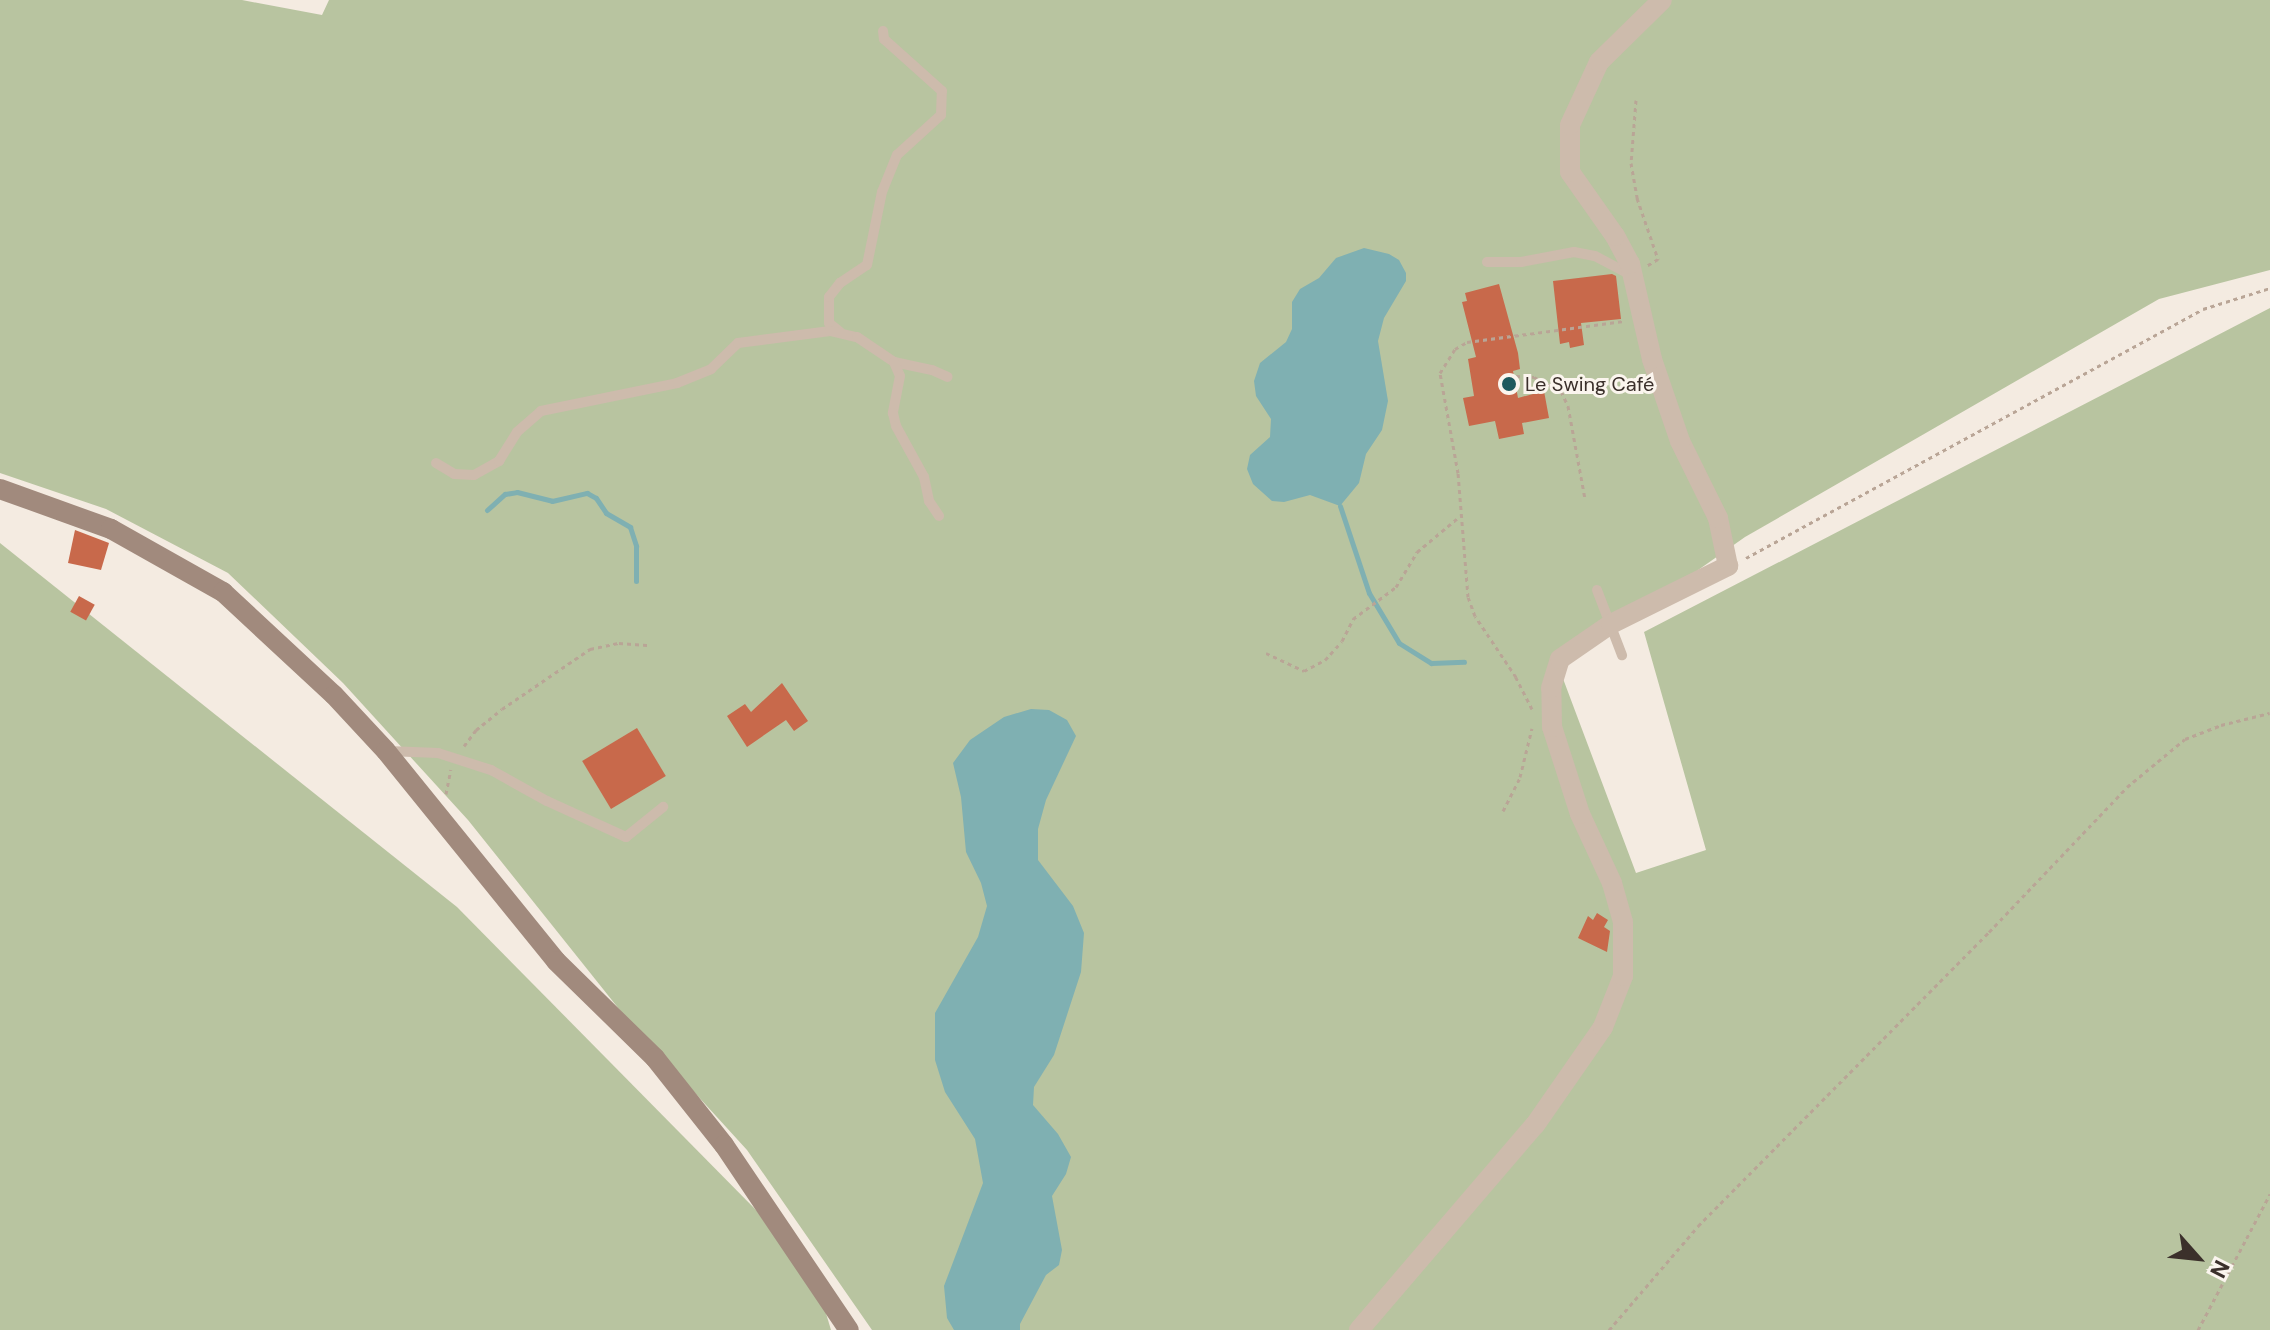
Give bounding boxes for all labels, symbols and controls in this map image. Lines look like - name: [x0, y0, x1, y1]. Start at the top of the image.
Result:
- place label: Le Swing Café: [1525, 372, 1654, 396]
- marker: Le Swing Café: [1500, 375, 1518, 393]
- north arrow: [2158, 1218, 2238, 1298]
- text: N: [2203, 1255, 2236, 1283]

